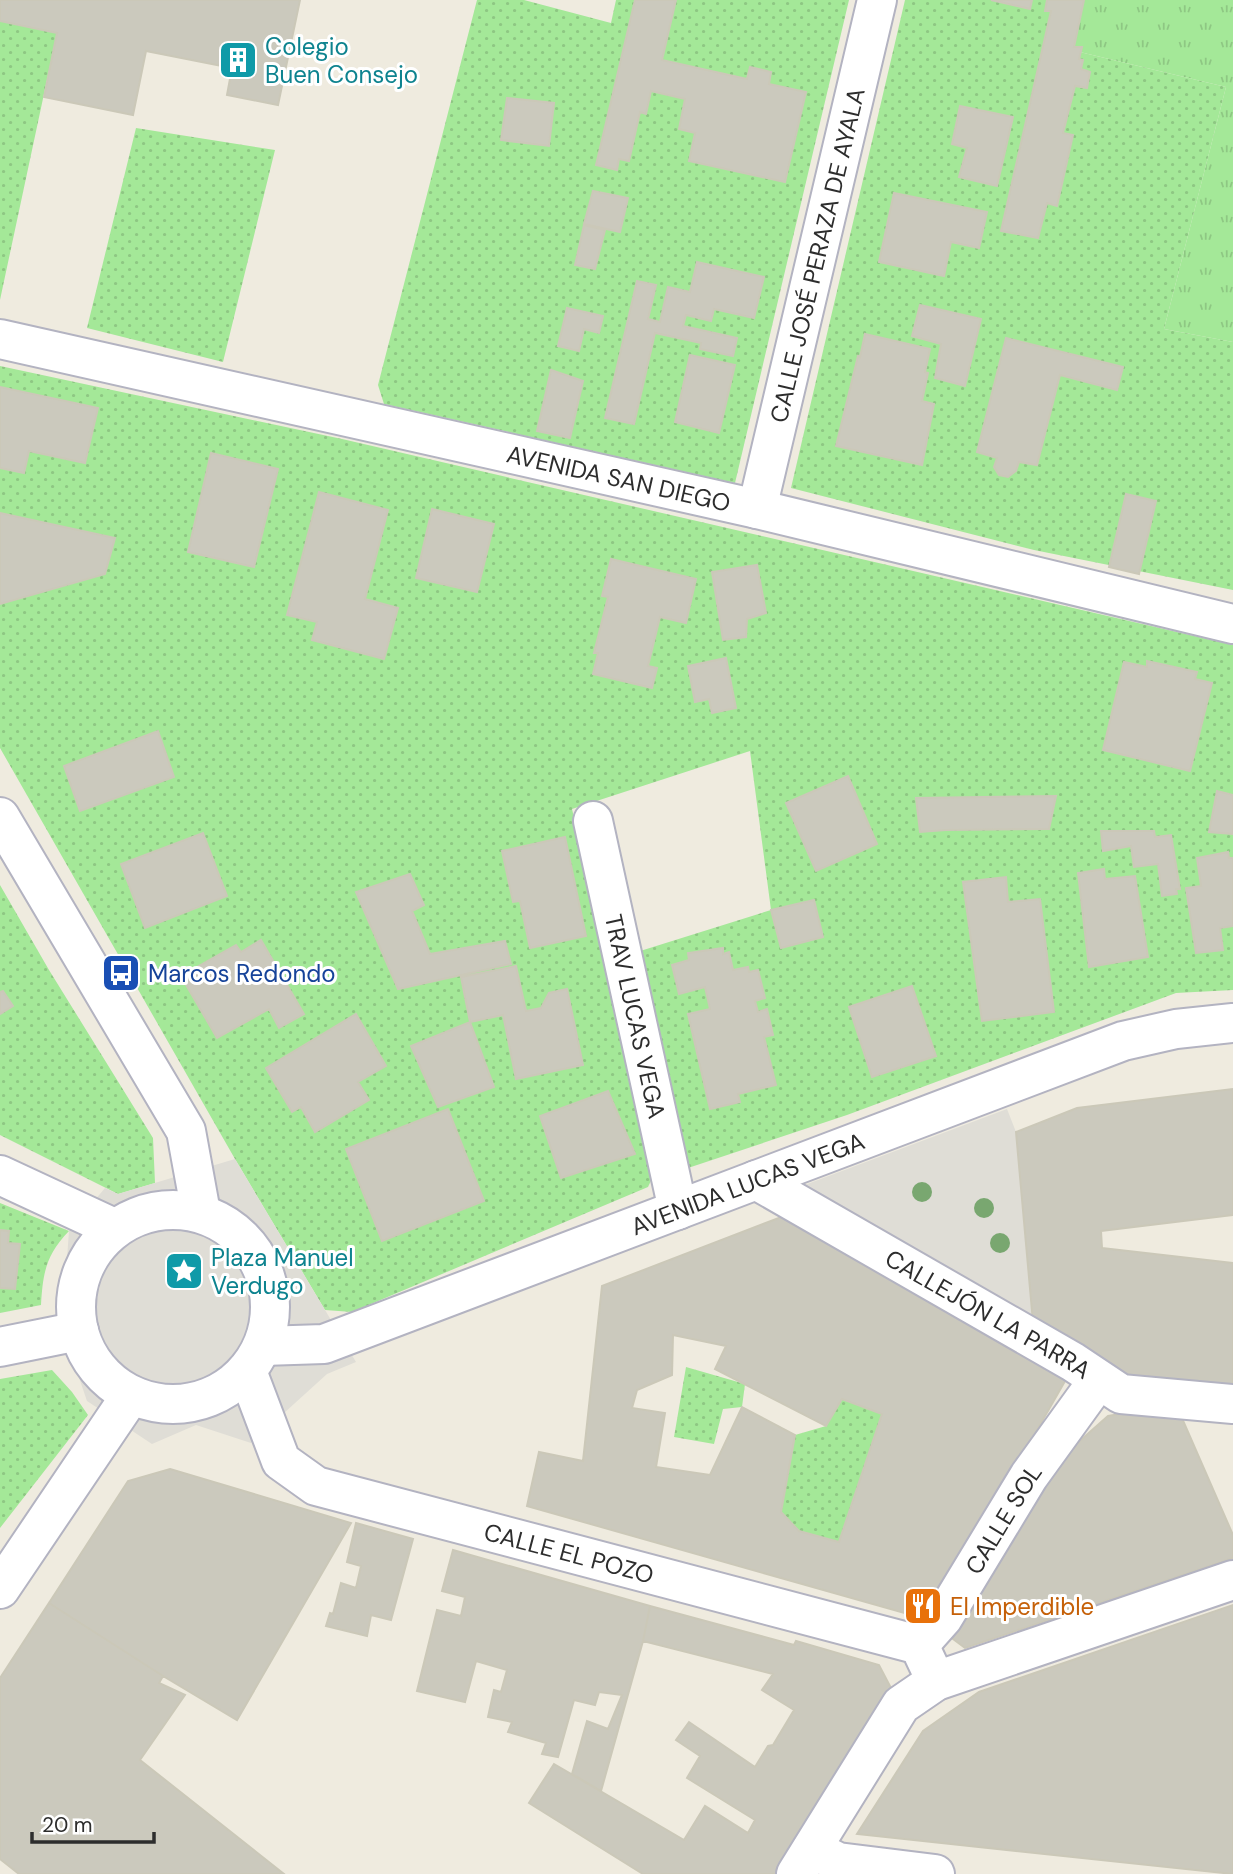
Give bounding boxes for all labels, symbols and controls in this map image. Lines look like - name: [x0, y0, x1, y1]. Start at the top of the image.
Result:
- place label: Colegio Buen Consejo: [265, 31, 418, 90]
- building icon: Colegio Buen Consejo: [217, 39, 259, 81]
- street label: CALLE JOSÉ PERAZA DE AYALA: [762, 84, 871, 425]
- street label: AVENIDA SAN DIEGO: [504, 438, 733, 518]
- street label: TRAV LUCAS VEGA: [598, 911, 673, 1122]
- bus stop icon: Marcos Redondo: [100, 952, 142, 994]
- place label: Marcos Redondo: [148, 958, 336, 989]
- street label: AVENIDA LUCAS VEGA: [626, 1125, 869, 1242]
- place label: Plaza Manuel Verdugo: [211, 1242, 354, 1301]
- street label: CALLEJÓN LA PARRA: [880, 1242, 1097, 1385]
- place icon: Plaza Manuel Verdugo: [163, 1250, 205, 1292]
- street label: CALLE SOL: [958, 1458, 1048, 1580]
- street label: CALLE EL POZO: [481, 1516, 657, 1590]
- restaurant icon: El Imperdible: [902, 1585, 944, 1627]
- place label: El Imperdible: [950, 1591, 1094, 1622]
- scale bar: [32, 1800, 154, 1844]
- text: 20 m: [42, 1811, 93, 1839]

